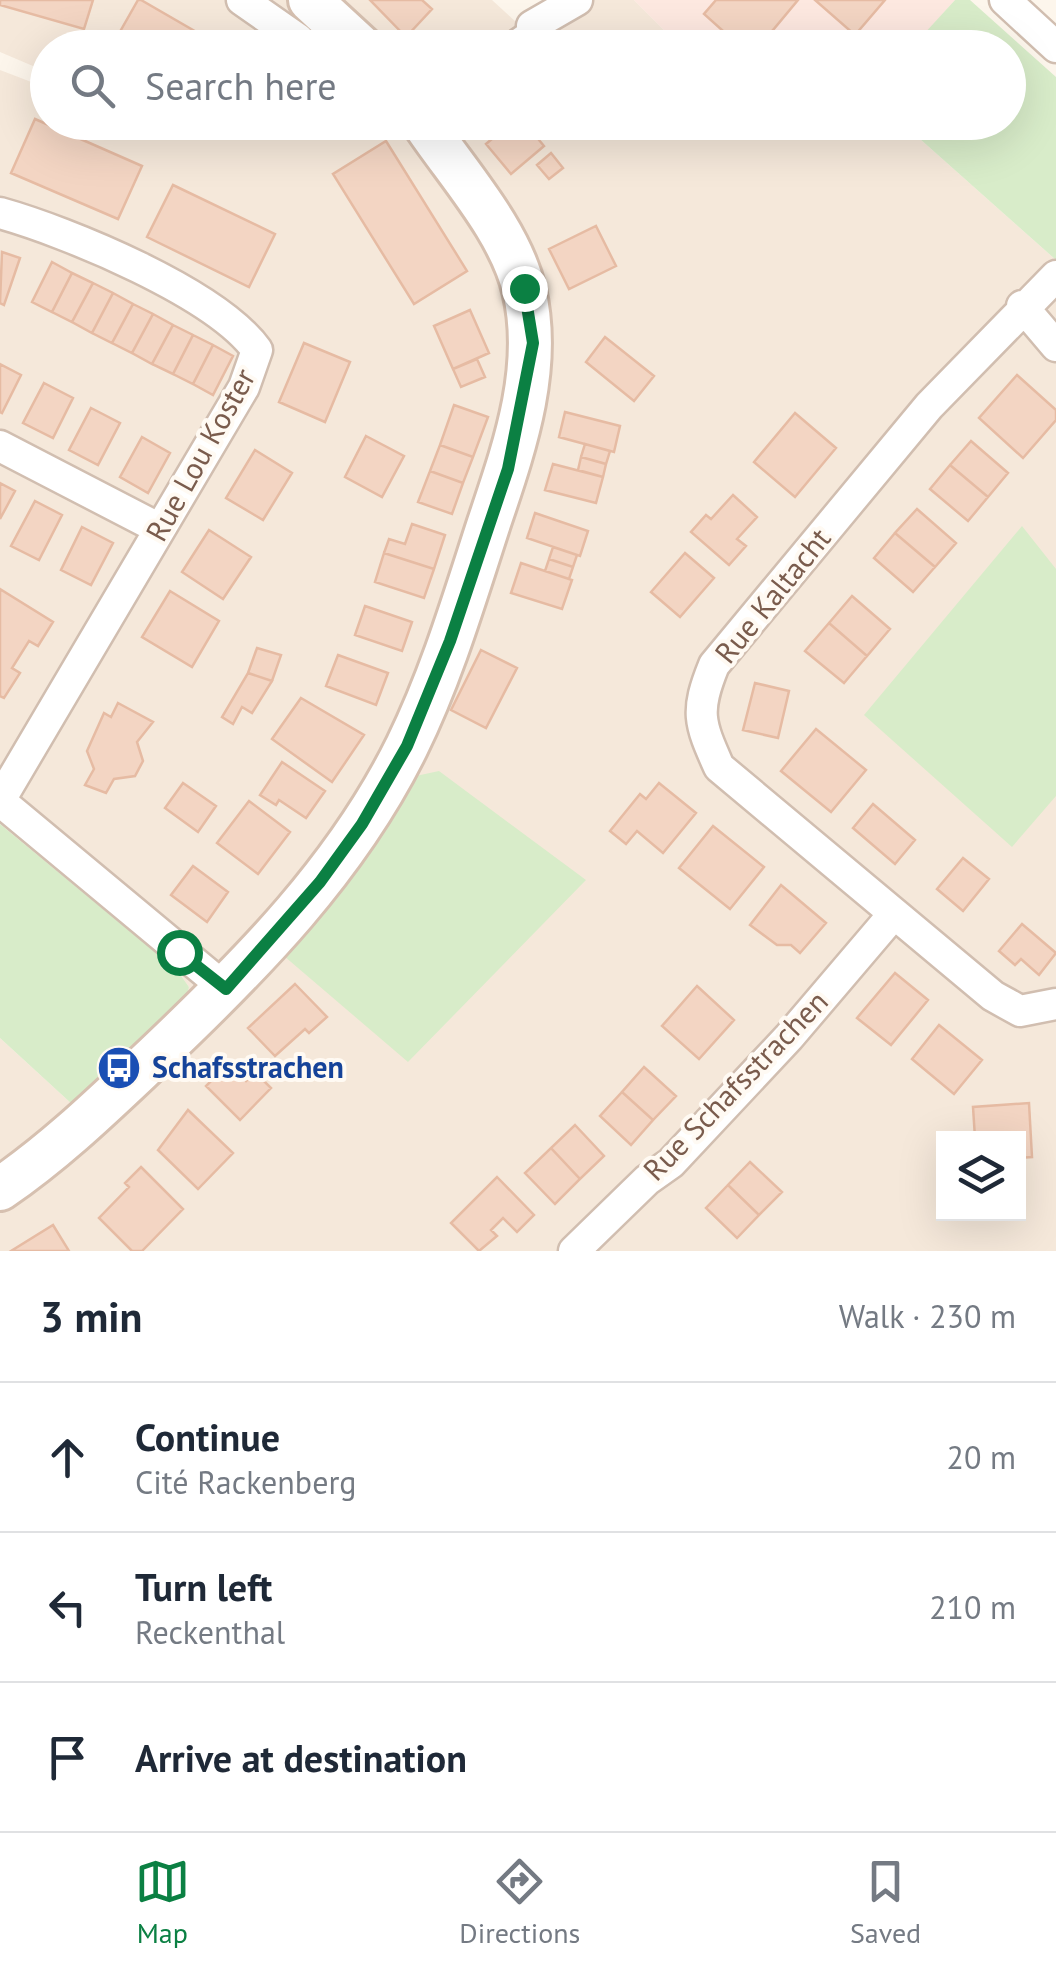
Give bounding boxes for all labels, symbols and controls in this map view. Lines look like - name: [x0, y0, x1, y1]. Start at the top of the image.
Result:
- search box: [30, 30, 1026, 140]
- icon: search: [65, 58, 120, 113]
- text: Search here: [145, 61, 337, 110]
- route end: [502, 266, 548, 312]
- street label: Rue Lou Koster: [136, 361, 263, 548]
- street label: Rue Kaltacht: [705, 519, 838, 671]
- route start: [157, 930, 203, 976]
- street label: Rue Schafsstrachen: [634, 982, 836, 1188]
- bus stop icon: Schafsstrachen: [96, 1045, 142, 1091]
- place label: Schafsstrachen: [152, 1047, 344, 1086]
- map controls: [936, 1131, 1026, 1221]
- button: layers: [936, 1131, 1026, 1221]
- text: 3 min: [40, 1289, 142, 1344]
- text: Walk · 230 m: [839, 1295, 1016, 1337]
- text: Continue: [135, 1412, 280, 1461]
- icon: ahead: [40, 1430, 95, 1485]
- text: 20 m: [947, 1436, 1016, 1478]
- text: Cité Rackenberg: [135, 1461, 356, 1503]
- text: Turn left: [135, 1562, 272, 1611]
- icon: left: [40, 1580, 95, 1635]
- text: 210 m: [929, 1586, 1016, 1628]
- text: Reckenthal: [135, 1611, 285, 1653]
- icon: arrive: [40, 1730, 95, 1785]
- text: Arrive at destination: [135, 1733, 467, 1782]
- tab: Map: [135, 1854, 190, 1951]
- tab: Directions: [459, 1854, 580, 1951]
- tab: Saved: [850, 1854, 921, 1951]

